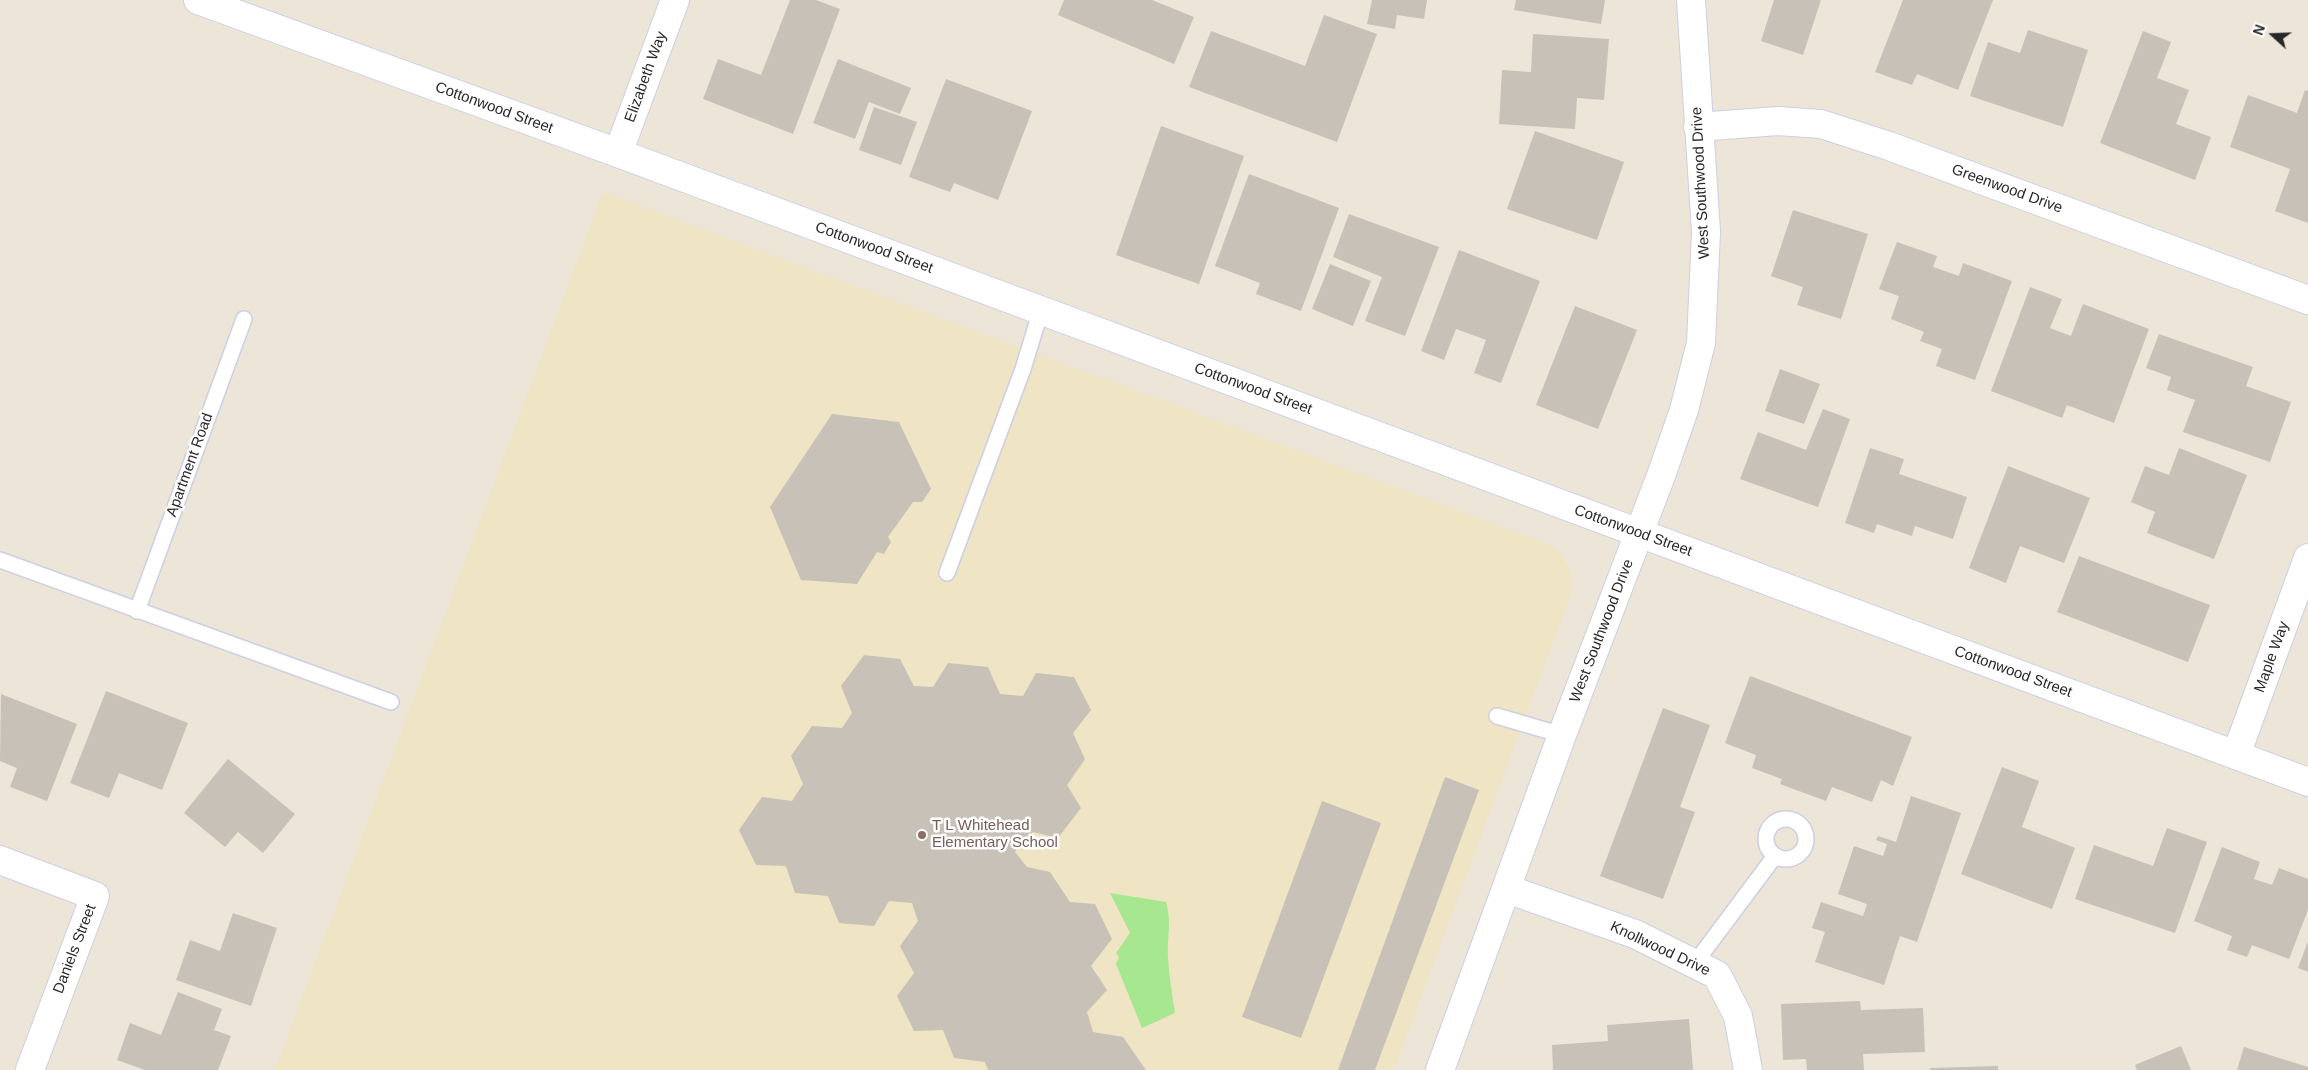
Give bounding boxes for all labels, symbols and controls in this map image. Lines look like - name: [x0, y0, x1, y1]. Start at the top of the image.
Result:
- north arrow: [2248, 10, 2298, 60]
- text: N: [2250, 22, 2268, 37]
- street label: Elizabeth Way: [621, 29, 671, 125]
- street label: Cottonwood Street: [433, 78, 555, 138]
- street label: West Southwood Drive: [1688, 106, 1714, 260]
- street label: Greenwood Drive: [1949, 161, 2065, 217]
- street label: Cottonwood Street: [813, 218, 935, 278]
- street label: Cottonwood Street: [1192, 359, 1314, 419]
- street label: Apartment Road: [163, 411, 217, 519]
- street label: Cottonwood Street: [1572, 501, 1694, 561]
- street label: West Southwood Drive: [1566, 557, 1638, 705]
- street label: Maple Way: [2251, 619, 2293, 695]
- street label: Cottonwood Street: [1952, 642, 2074, 702]
- place label: T L Whitehead Elementary School: [932, 817, 1058, 852]
- marker: T L Whitehead Elementary School: [916, 829, 928, 841]
- street label: Daniels Street: [50, 902, 100, 996]
- street label: Knollwood Drive: [1607, 918, 1713, 980]

